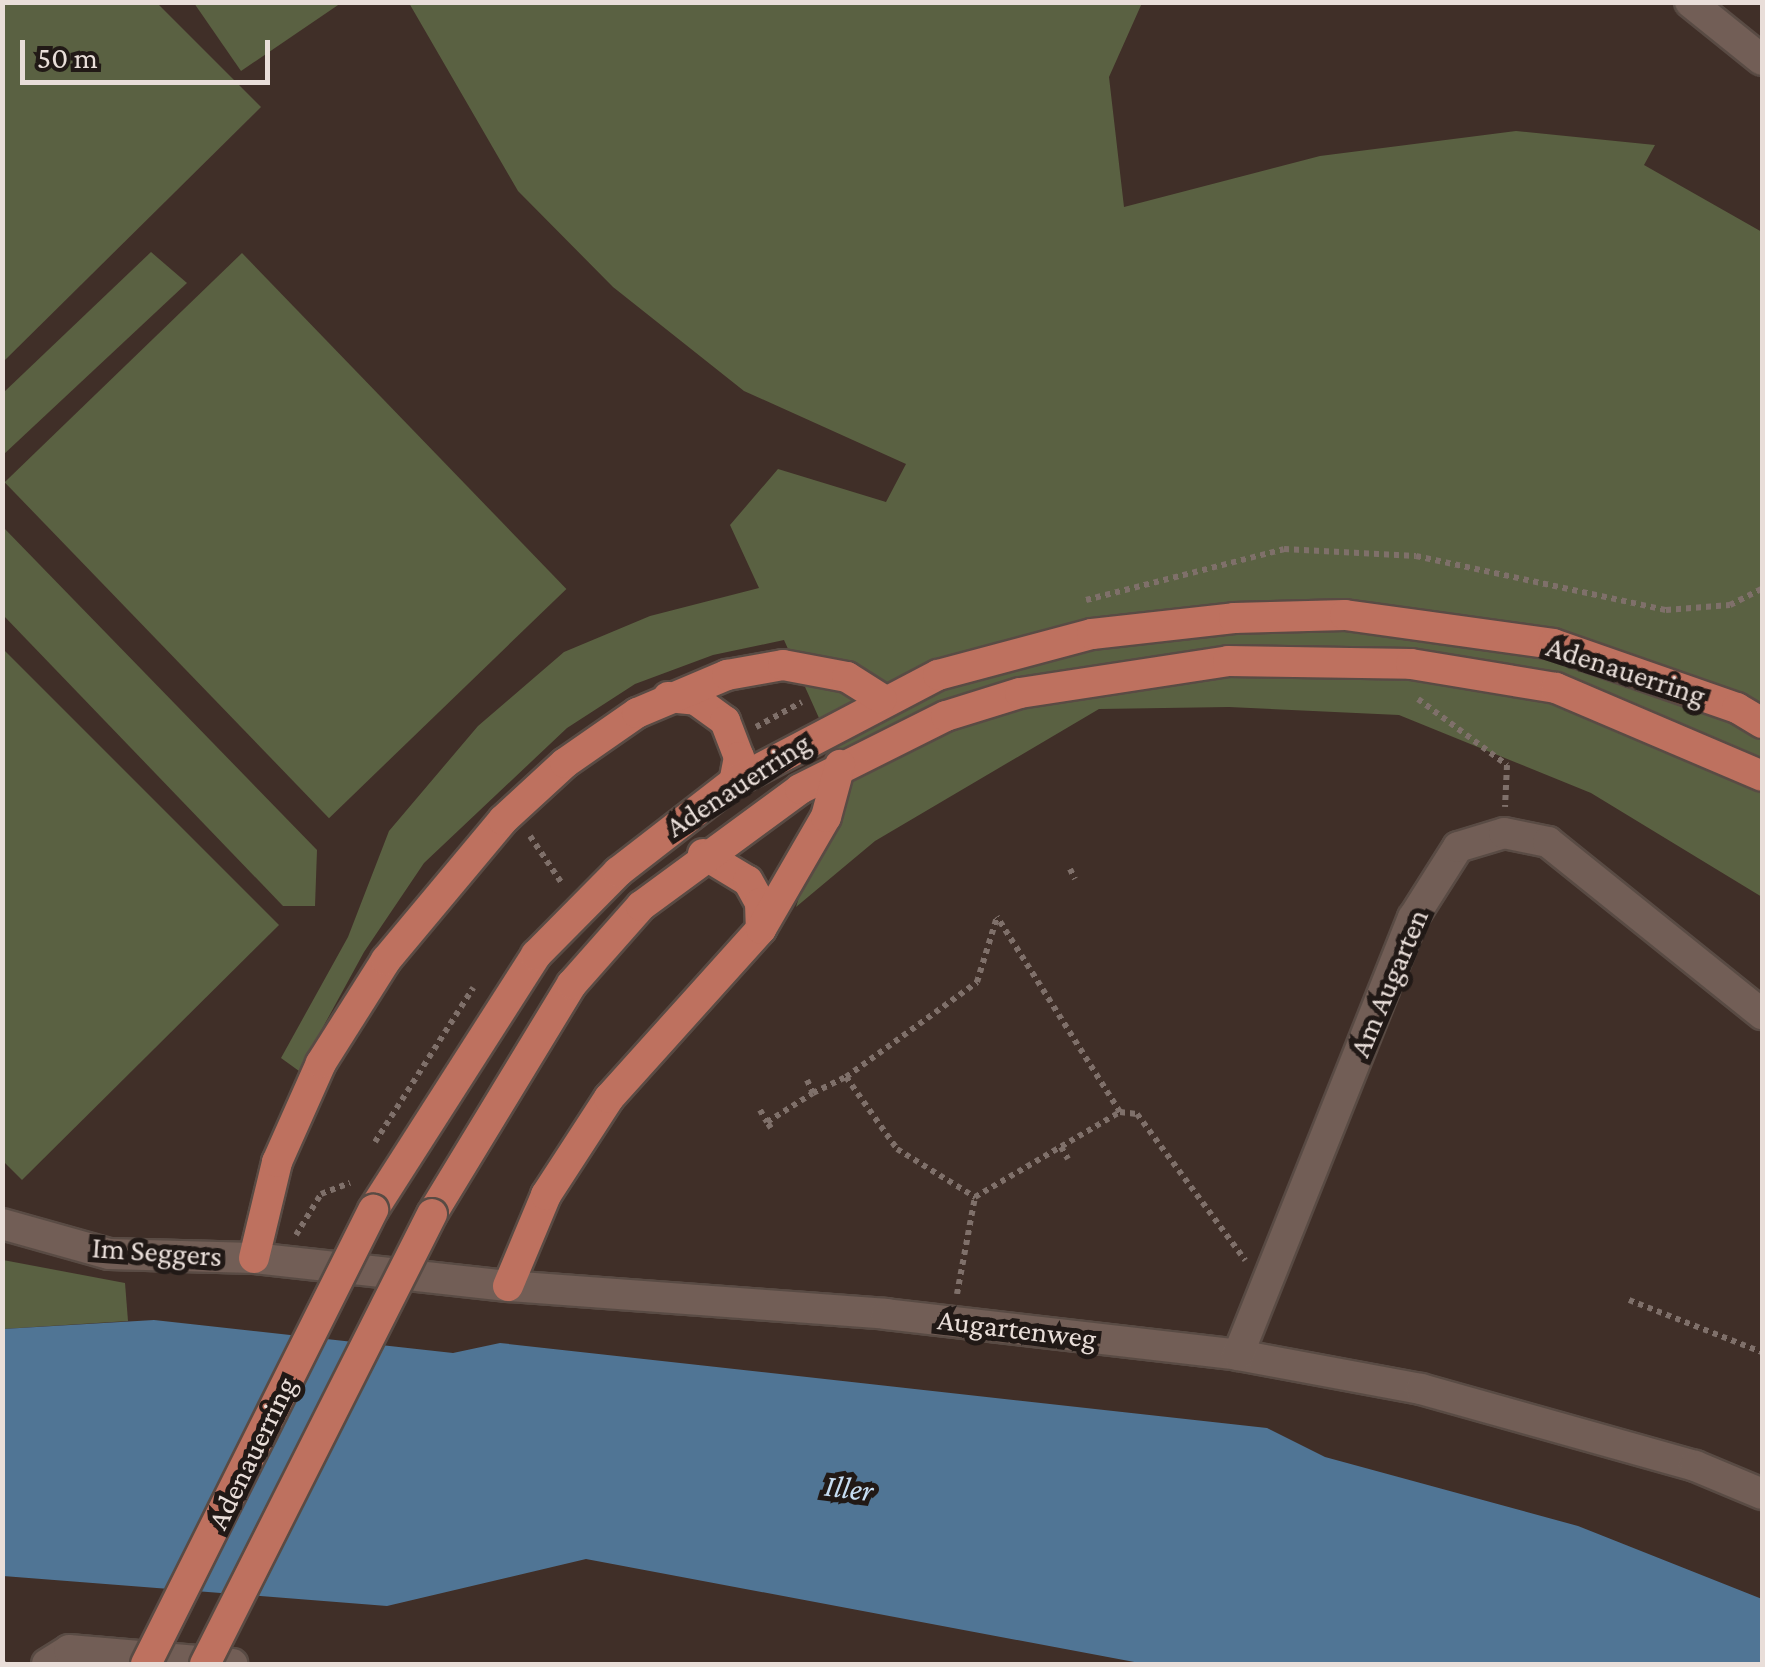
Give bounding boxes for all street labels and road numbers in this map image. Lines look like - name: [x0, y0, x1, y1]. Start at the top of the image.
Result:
- street label: Adenauerring: [1542, 628, 1710, 714]
- street label: Adenauerring: [659, 725, 817, 845]
- street label: Am Augarten: [1342, 904, 1436, 1062]
- street label: Im Seggers: [91, 1229, 223, 1275]
- street label: Augartenweg: [935, 1301, 1099, 1357]
- street label: Adenauerring: [200, 1371, 304, 1535]

